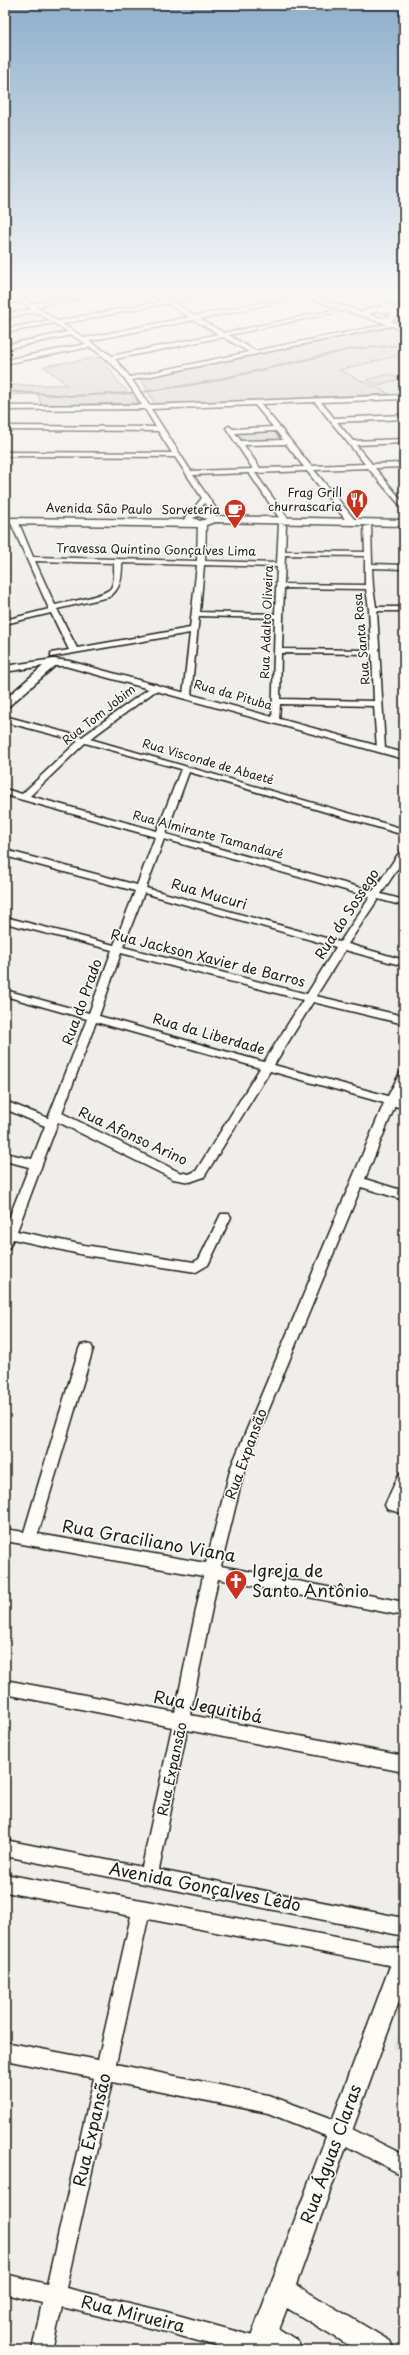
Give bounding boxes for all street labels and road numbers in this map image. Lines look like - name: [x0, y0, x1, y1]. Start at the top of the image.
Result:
- street label: Avenida São Paulo: [46, 498, 153, 518]
- street label: Travessa Quintino Gonçalves Lima: [56, 538, 256, 560]
- street label: Rua Adalto Oliveira: [255, 564, 277, 679]
- street label: Rua Santa Rosa: [348, 592, 374, 686]
- street label: Rua da Pituba: [192, 674, 275, 714]
- street label: Rua Tom Jobim: [58, 680, 139, 749]
- street label: Rua Visconde de Abaeté: [140, 734, 277, 789]
- street label: Rua Almirante Tamandaré: [131, 805, 285, 863]
- street label: Rua do Sossego: [309, 864, 384, 963]
- street label: Rua Mucuri: [169, 873, 250, 914]
- street label: Rua Jackson Xavier de Barros: [109, 923, 308, 992]
- street label: Rua do Prado: [56, 955, 107, 1048]
- street label: Rua da Liberdade: [150, 1007, 268, 1060]
- street label: Rua Afonso Arino: [75, 1101, 191, 1170]
- street label: Rua Expansão: [219, 1405, 272, 1502]
- street label: Rua Graciliano Viana: [60, 1512, 238, 1568]
- street label: Rua Jequitibá: [152, 1683, 265, 1729]
- street label: Rua Expansão: [151, 1720, 192, 1818]
- street label: Avenida Gonçalves Lêdo: [107, 1855, 303, 1917]
- street label: Rua Expansão: [65, 2070, 117, 2189]
- street label: Rua Águas Claras: [293, 2080, 367, 2227]
- street label: Rua Mirueira: [78, 2288, 188, 2339]

